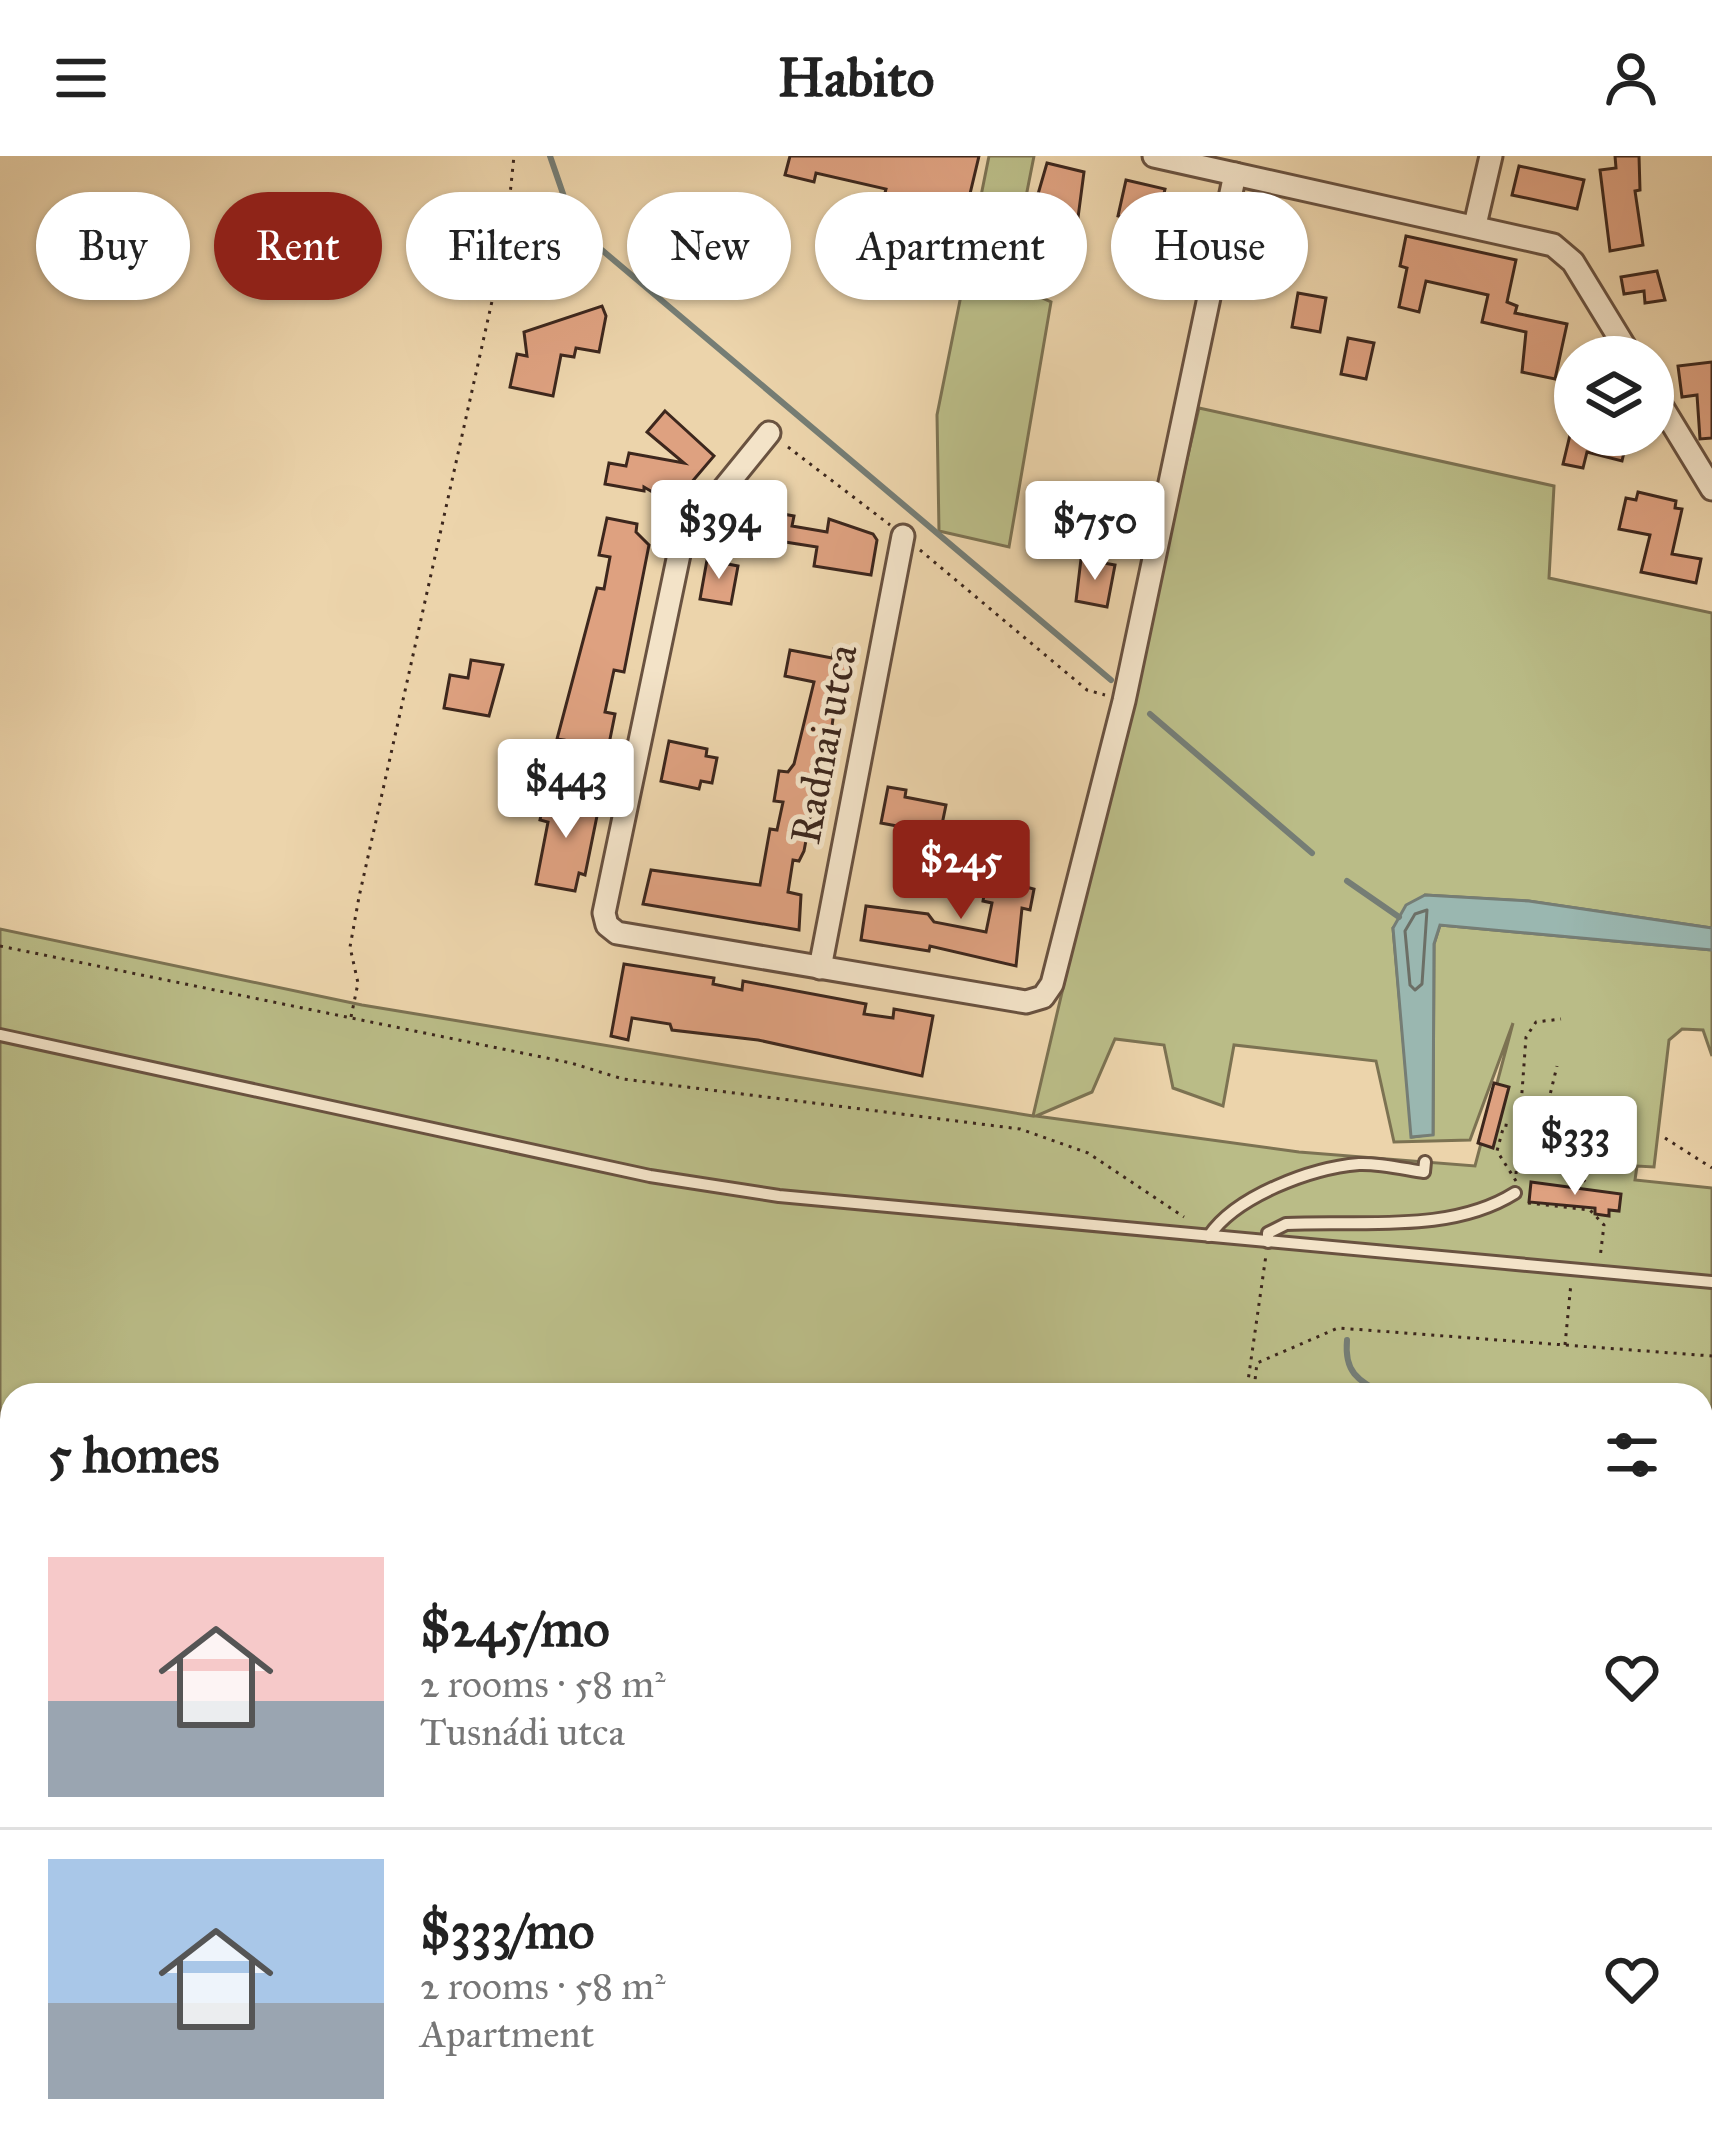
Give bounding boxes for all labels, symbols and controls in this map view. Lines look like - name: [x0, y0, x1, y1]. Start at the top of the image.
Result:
- icon: menu: [48, 45, 114, 111]
- text: Habito: [778, 45, 934, 111]
- icon: person: [1598, 45, 1664, 111]
- chip: Buy: [36, 192, 190, 300]
- chip: Rent: [214, 192, 382, 300]
- chip: Filters: [406, 192, 603, 300]
- chip: New: [627, 192, 791, 300]
- chip: Apartment: [815, 192, 1087, 300]
- chip: House: [1111, 192, 1308, 300]
- map controls: [1554, 336, 1674, 456]
- button: layers: [1554, 336, 1674, 456]
- pin: $394: [648, 480, 790, 582]
- pin: $750: [1024, 481, 1166, 583]
- text: $394: [678, 495, 760, 543]
- text: $750: [1052, 496, 1138, 544]
- street label: Radnai utca: [779, 640, 869, 848]
- pin: $443: [495, 739, 637, 841]
- text: $443: [525, 754, 607, 802]
- pin: $245: [890, 820, 1032, 922]
- text: $245: [920, 835, 1002, 883]
- pin: $333: [1504, 1096, 1646, 1198]
- text: $333: [1540, 1111, 1610, 1159]
- icon: filters: [1599, 1422, 1665, 1488]
- text: 5 homes: [48, 1424, 219, 1486]
- text: $245/mo: [420, 1598, 610, 1660]
- icon: home: [144, 1605, 288, 1749]
- icon: heart: [1599, 1644, 1665, 1710]
- text: 2 rooms · 58 m²: [420, 1660, 666, 1708]
- text: Tusnádi utca: [420, 1708, 625, 1756]
- text: $333/mo: [420, 1900, 594, 1962]
- icon: home: [144, 1907, 288, 2051]
- icon: heart: [1599, 1946, 1665, 2012]
- text: 2 rooms · 58 m²: [420, 1962, 666, 2010]
- text: Apartment: [420, 2010, 594, 2058]

